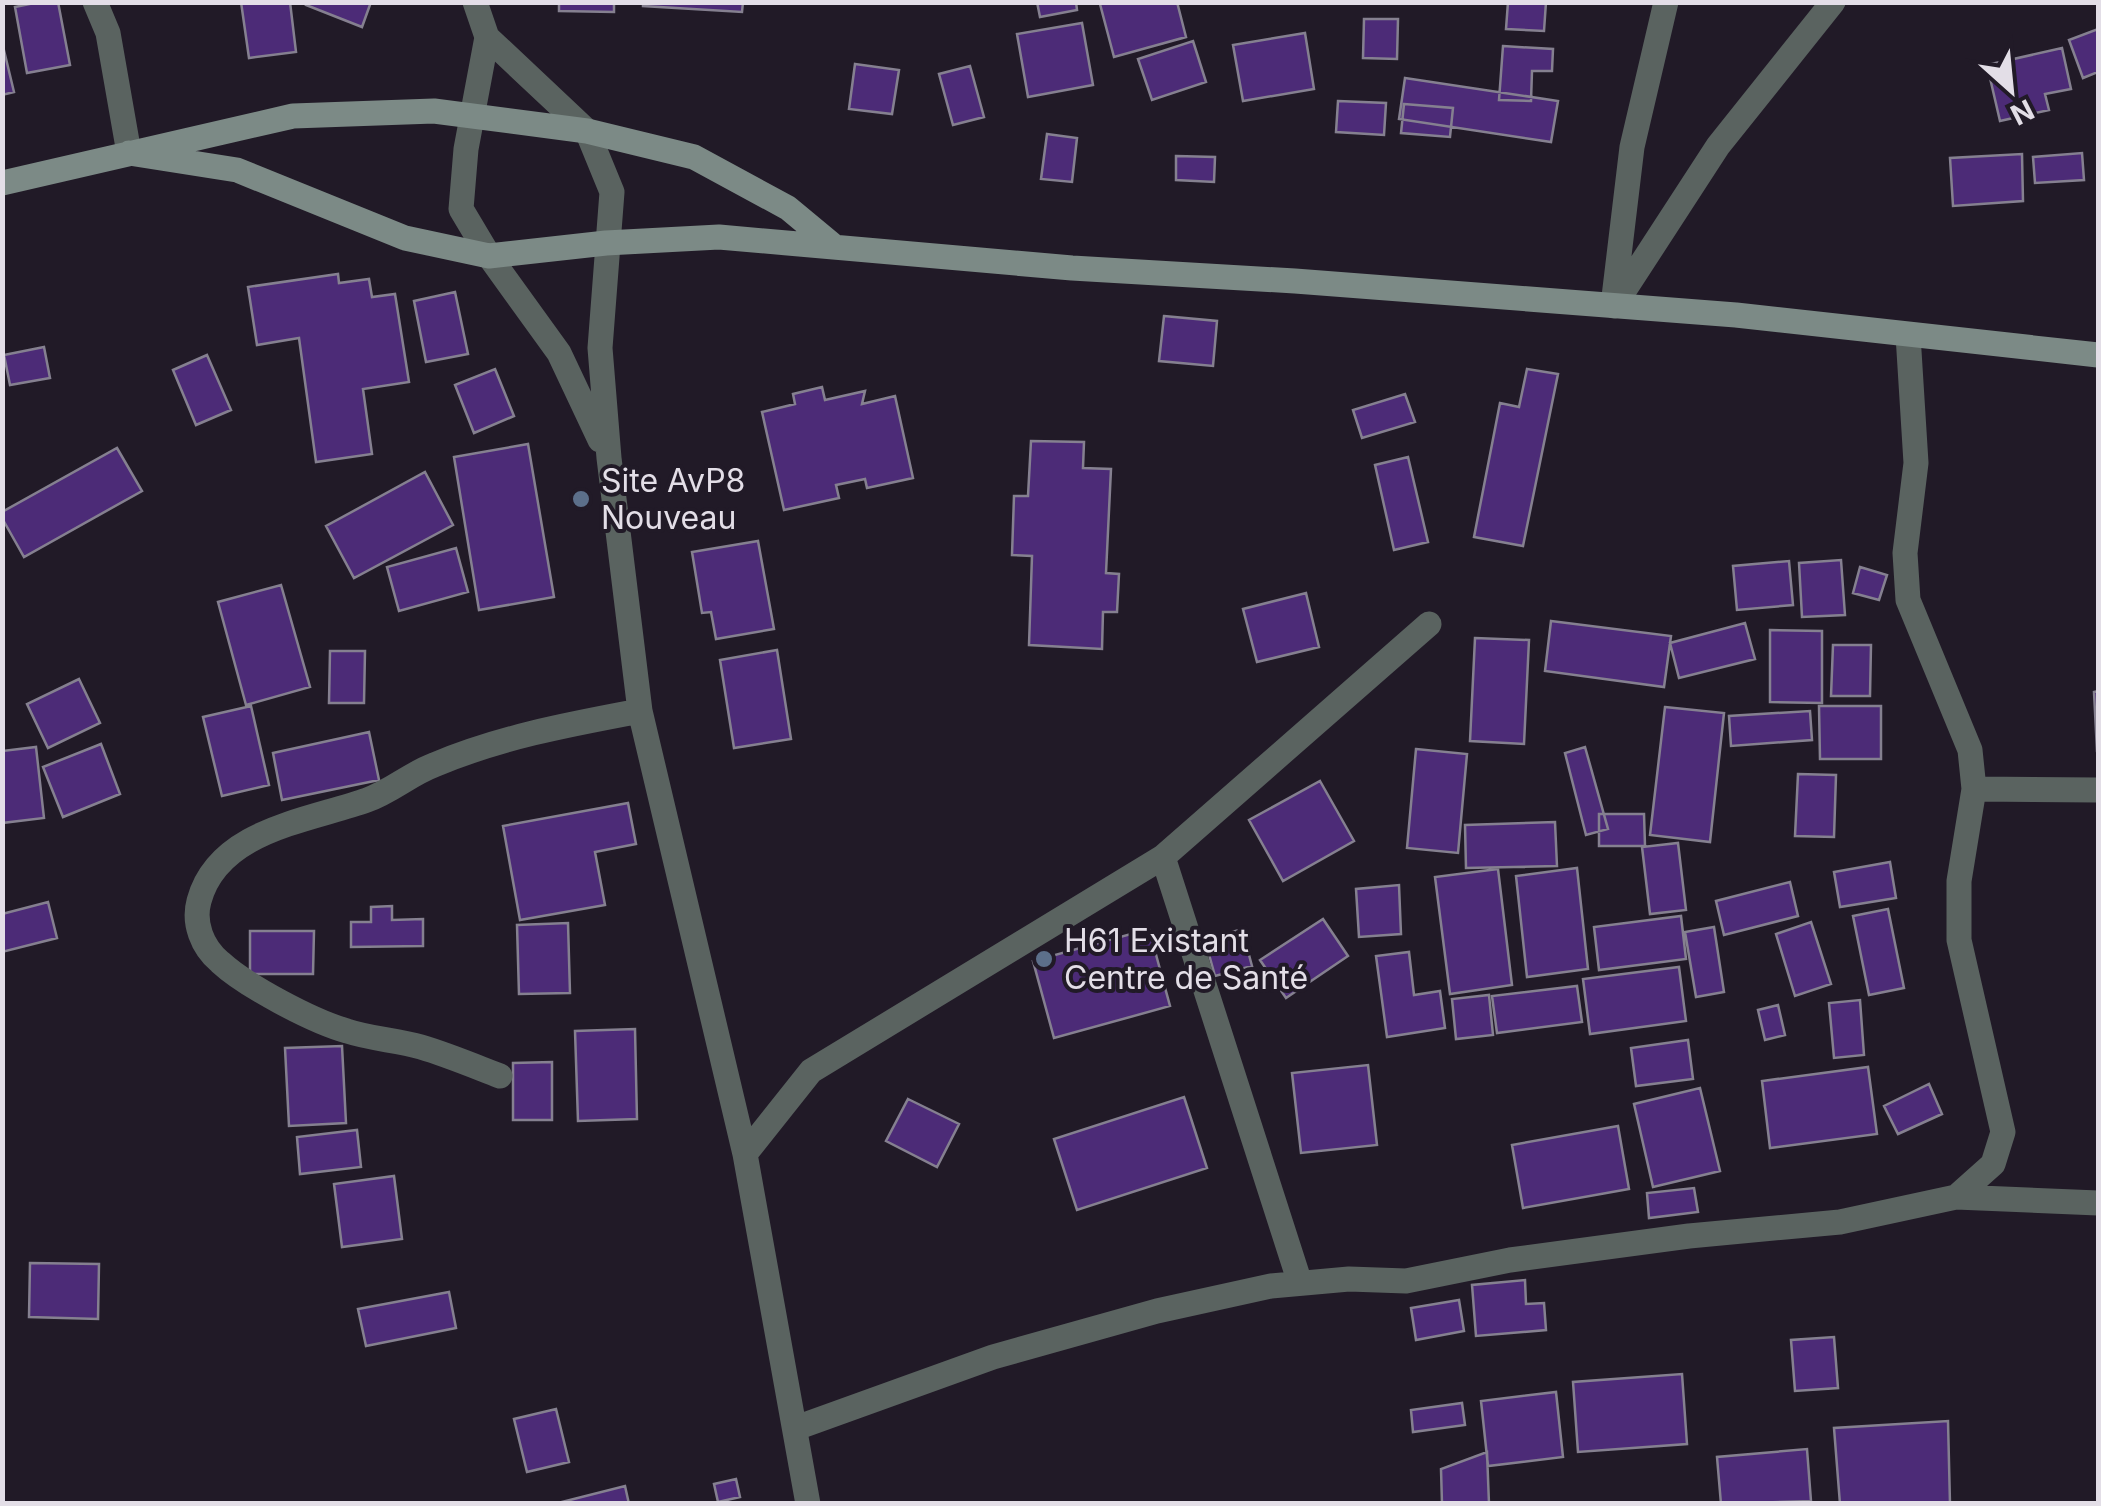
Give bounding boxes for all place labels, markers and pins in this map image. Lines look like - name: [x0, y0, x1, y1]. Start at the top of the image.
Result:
- place label: Site AvP8 Nouveau: [601, 461, 745, 537]
- marker: Site AvP8 Nouveau: [570, 488, 592, 510]
- place label: H61 Existant Centre de Santé: [1064, 921, 1308, 997]
- marker: H61 Existant Centre de Santé: [1033, 948, 1055, 970]

